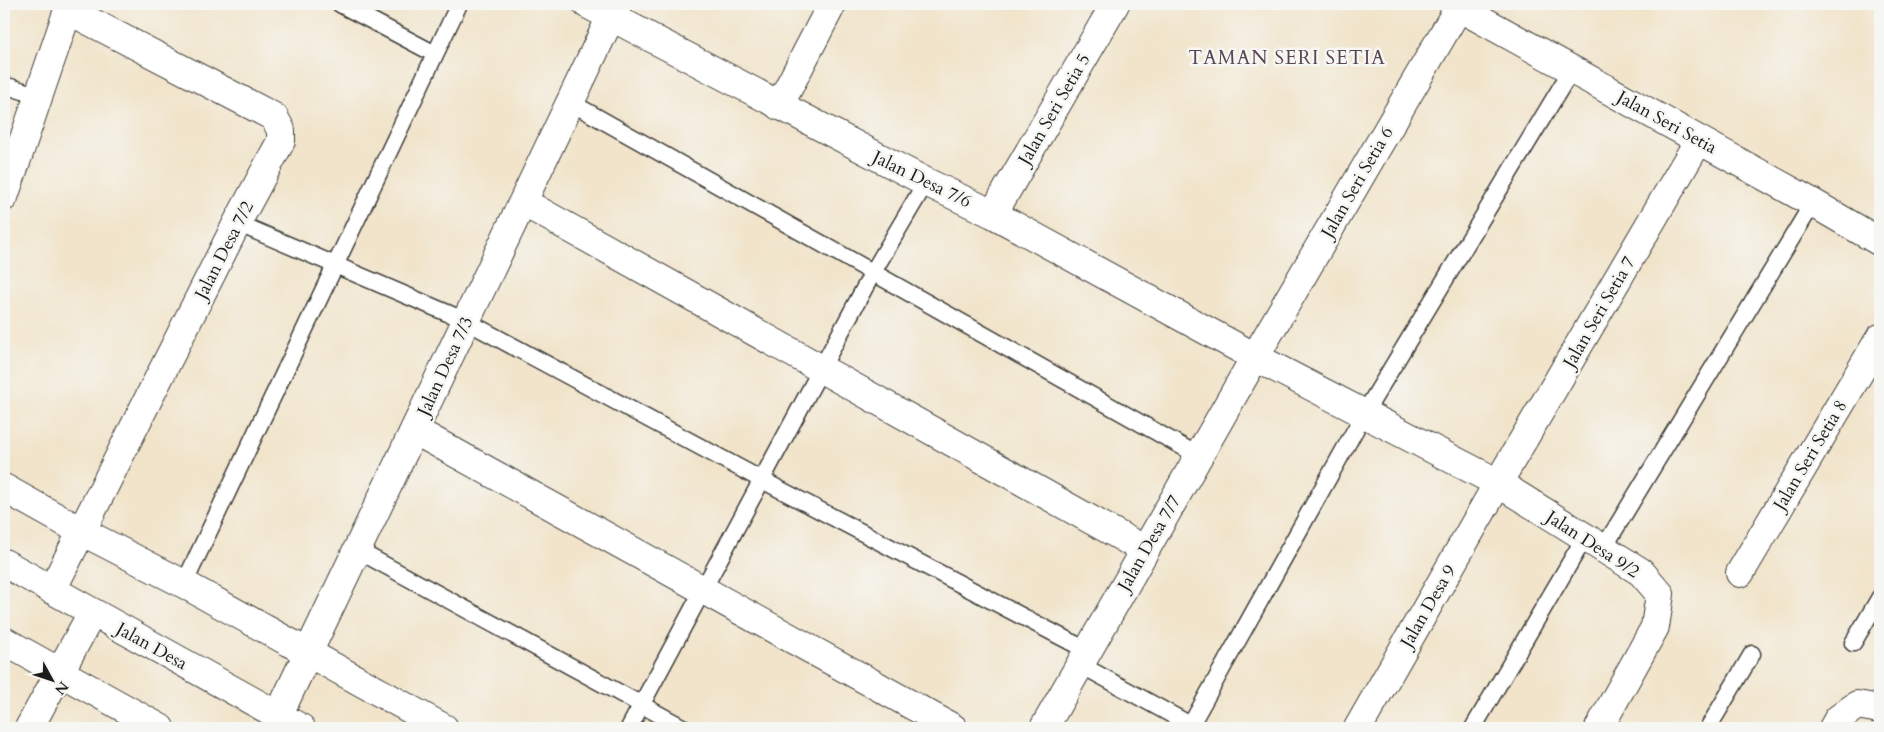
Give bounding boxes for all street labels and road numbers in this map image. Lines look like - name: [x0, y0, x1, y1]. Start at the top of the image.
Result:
- street label: Jalan Seri Setia 5: [1011, 49, 1096, 172]
- street label: Jalan Seri Setia: [1610, 83, 1721, 160]
- street label: Jalan Seri Setia 6: [1314, 122, 1399, 245]
- street label: Jalan Desa 7/6: [866, 143, 975, 214]
- street label: Jalan Desa 7/2: [188, 197, 260, 306]
- street label: Jalan Seri Setia 7: [1556, 252, 1641, 375]
- street label: Jalan Desa 7/3: [410, 312, 479, 423]
- street label: Jalan Seri Setia 8: [1766, 395, 1853, 518]
- street label: Jalan Desa 7/7: [1110, 491, 1187, 598]
- street label: Jalan Desa 9/2: [1539, 503, 1644, 584]
- street label: Jalan Desa 9: [1393, 560, 1462, 655]
- street label: Jalan Desa: [109, 615, 192, 676]

